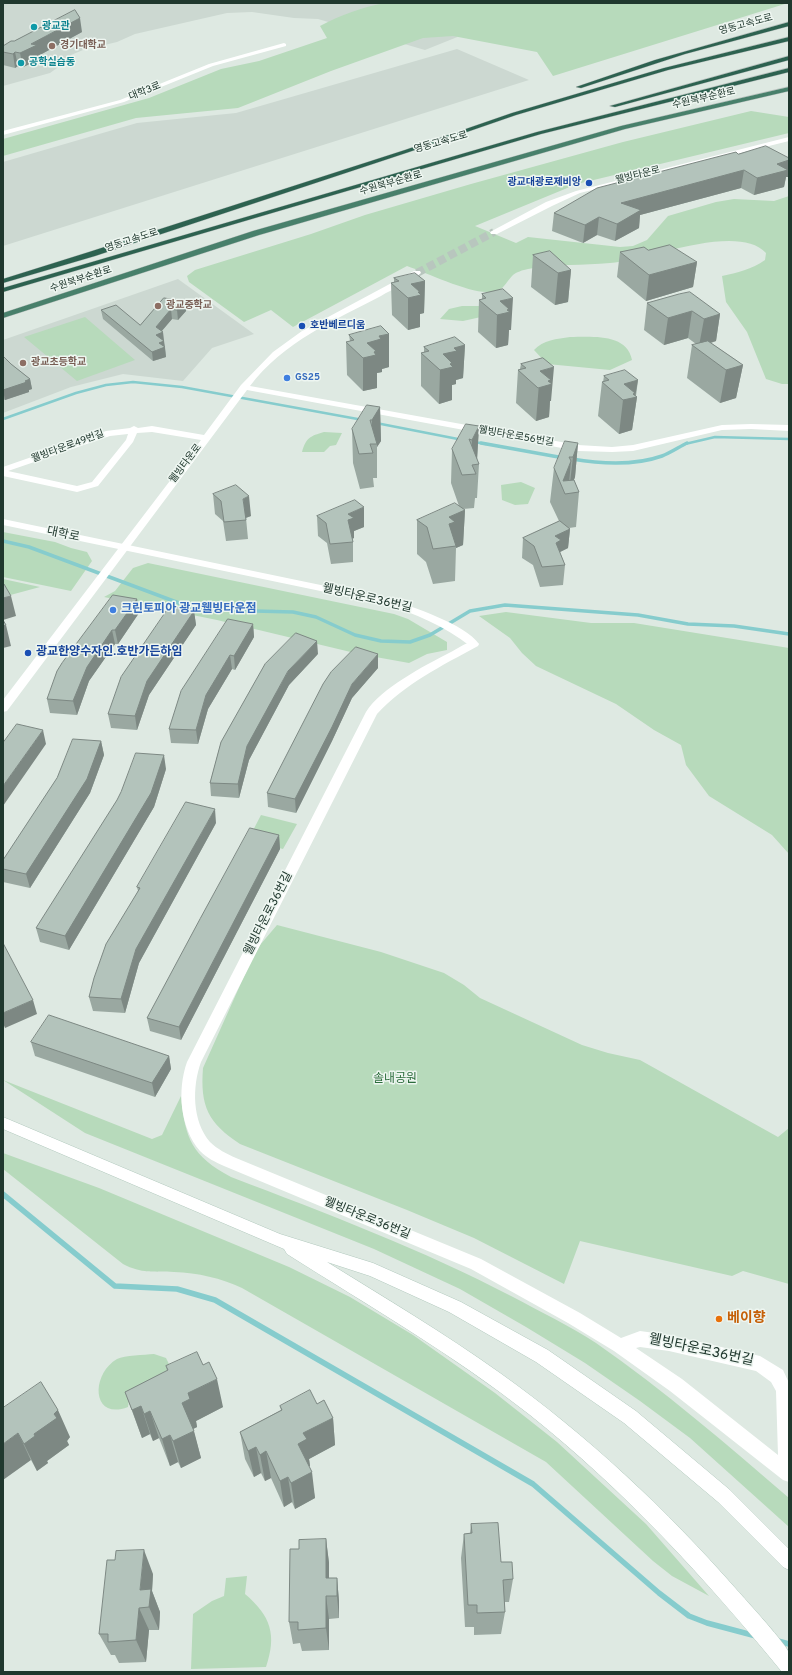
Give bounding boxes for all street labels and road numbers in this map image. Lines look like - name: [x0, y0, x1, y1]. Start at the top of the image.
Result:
- street label: 영동고속도로: [718, 12, 774, 38]
- street label: 대학3로: [127, 80, 163, 104]
- street label: 수원북부순환로: [671, 86, 737, 112]
- street label: 영동고속도로: [413, 130, 469, 156]
- street label: 웰빙타운로: [614, 165, 662, 187]
- street label: 수원북부순환로: [358, 169, 424, 199]
- street label: 영동고속도로: [104, 227, 160, 255]
- street label: 수원북부순환로: [49, 264, 113, 296]
- street label: 웰빙타운로56번길: [477, 424, 555, 450]
- street label: 웰빙타운로49번길: [30, 428, 106, 466]
- street label: 웰빙타운로: [167, 442, 205, 486]
- street label: 대학로: [45, 525, 81, 545]
- street label: 웰빙타운로36번길: [321, 582, 413, 616]
- street label: 웰빙타운로36번길: [242, 870, 296, 958]
- street label: 웰빙타운로36번길: [322, 1195, 412, 1243]
- street label: 웰빙타운로36번길: [647, 1332, 755, 1370]

